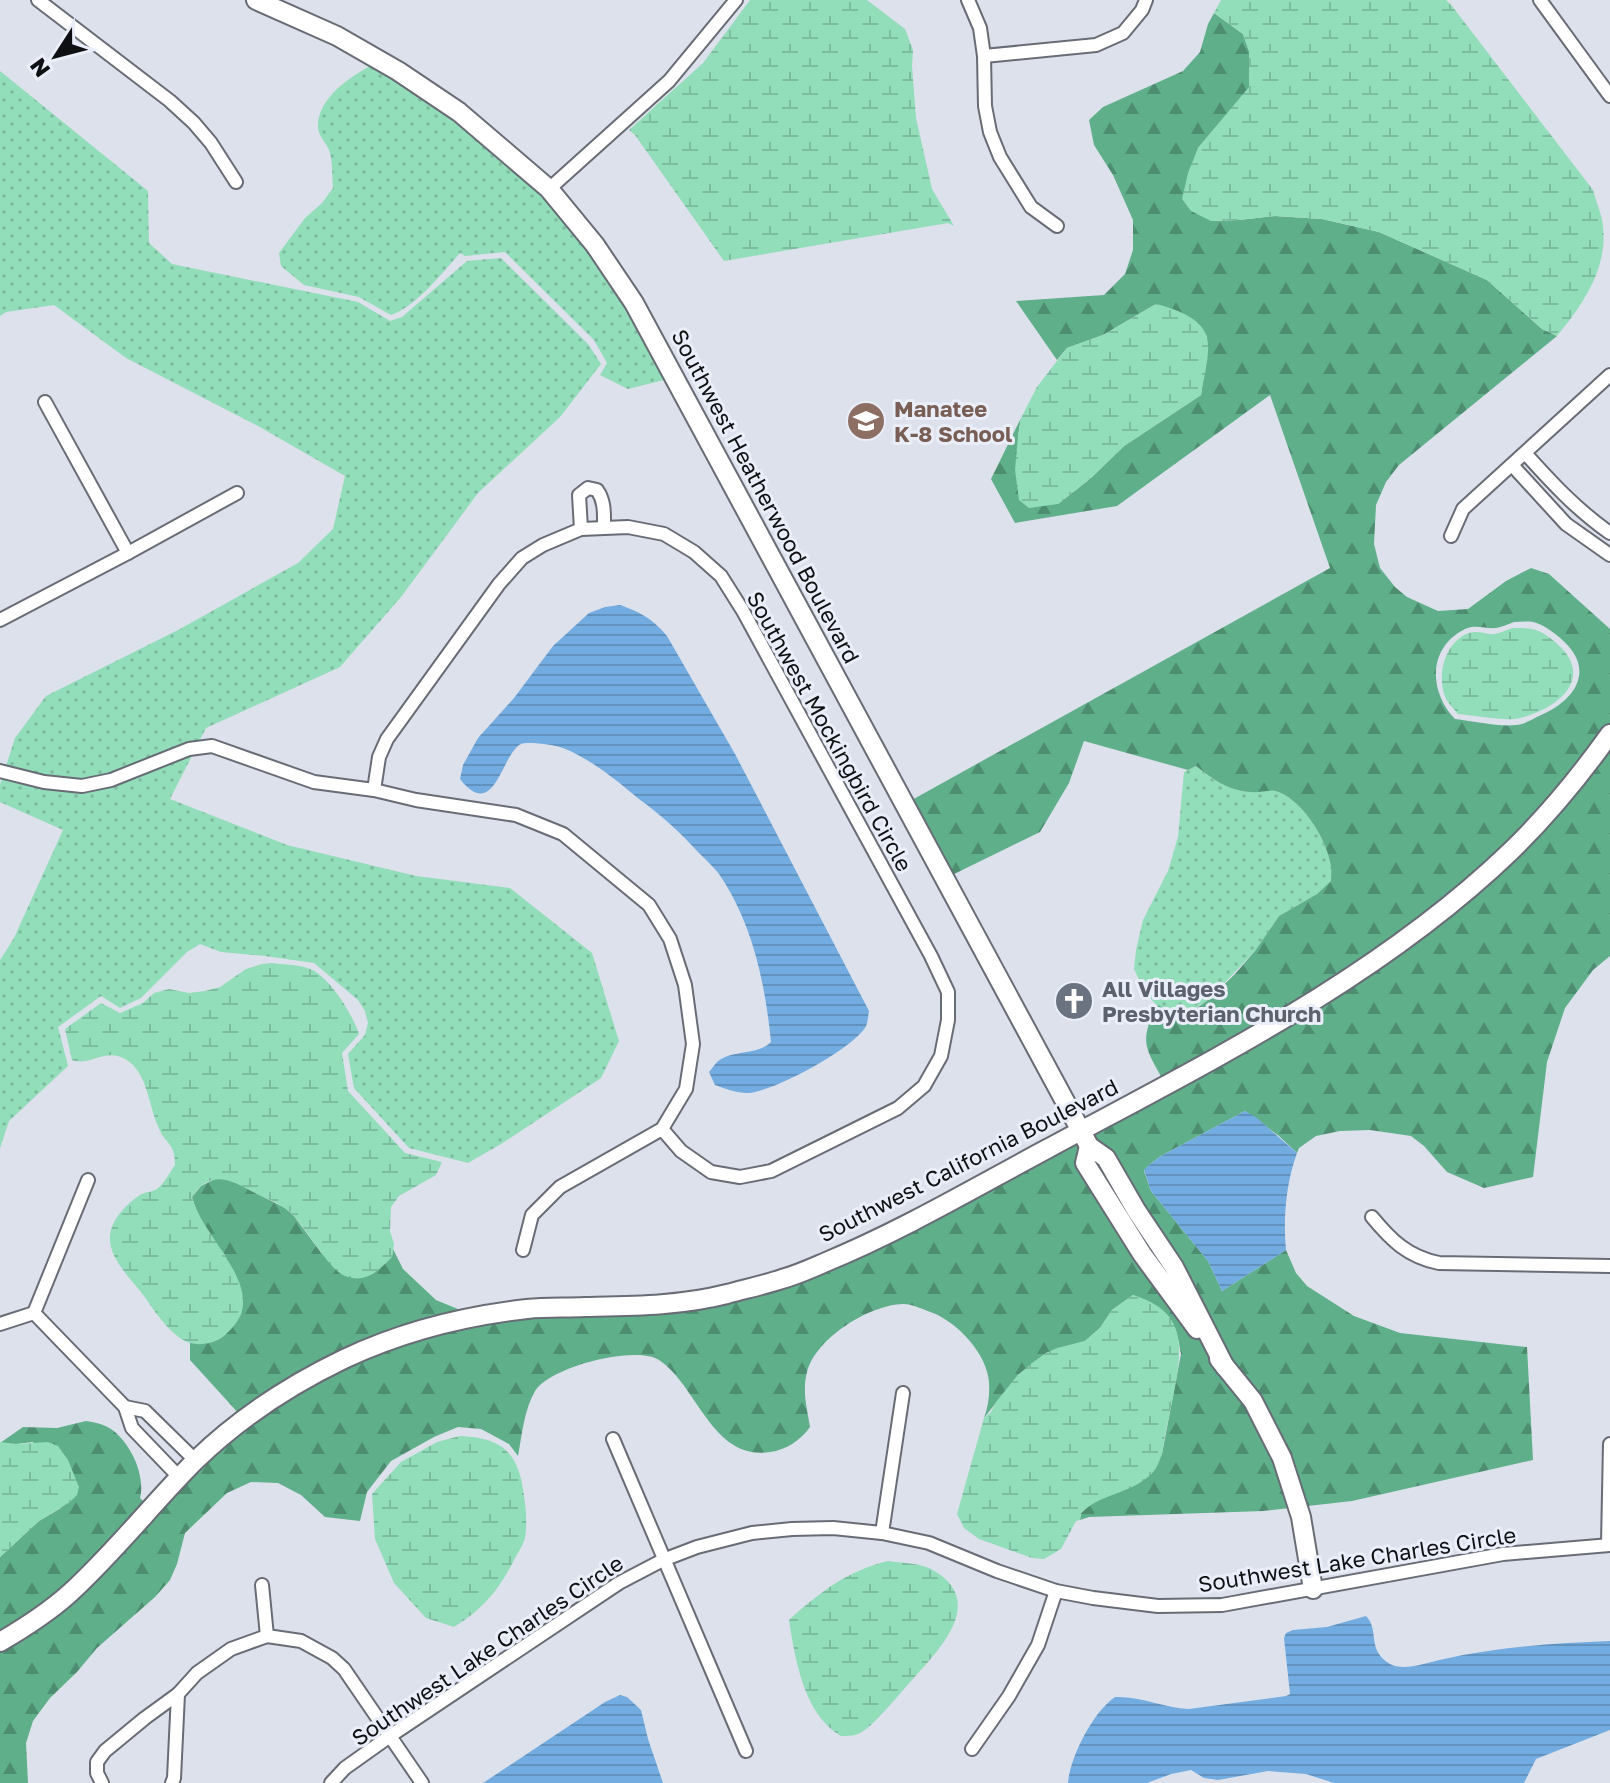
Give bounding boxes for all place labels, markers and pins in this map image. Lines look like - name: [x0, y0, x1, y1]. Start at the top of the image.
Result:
- place label: Manatee K-8 School: [894, 395, 1012, 447]
- school or university icon: Manatee K-8 School: [845, 400, 887, 442]
- place label: All Villages Presbyterian Church: [1102, 975, 1321, 1027]
- church icon: All Villages Presbyterian Church: [1053, 980, 1095, 1022]

